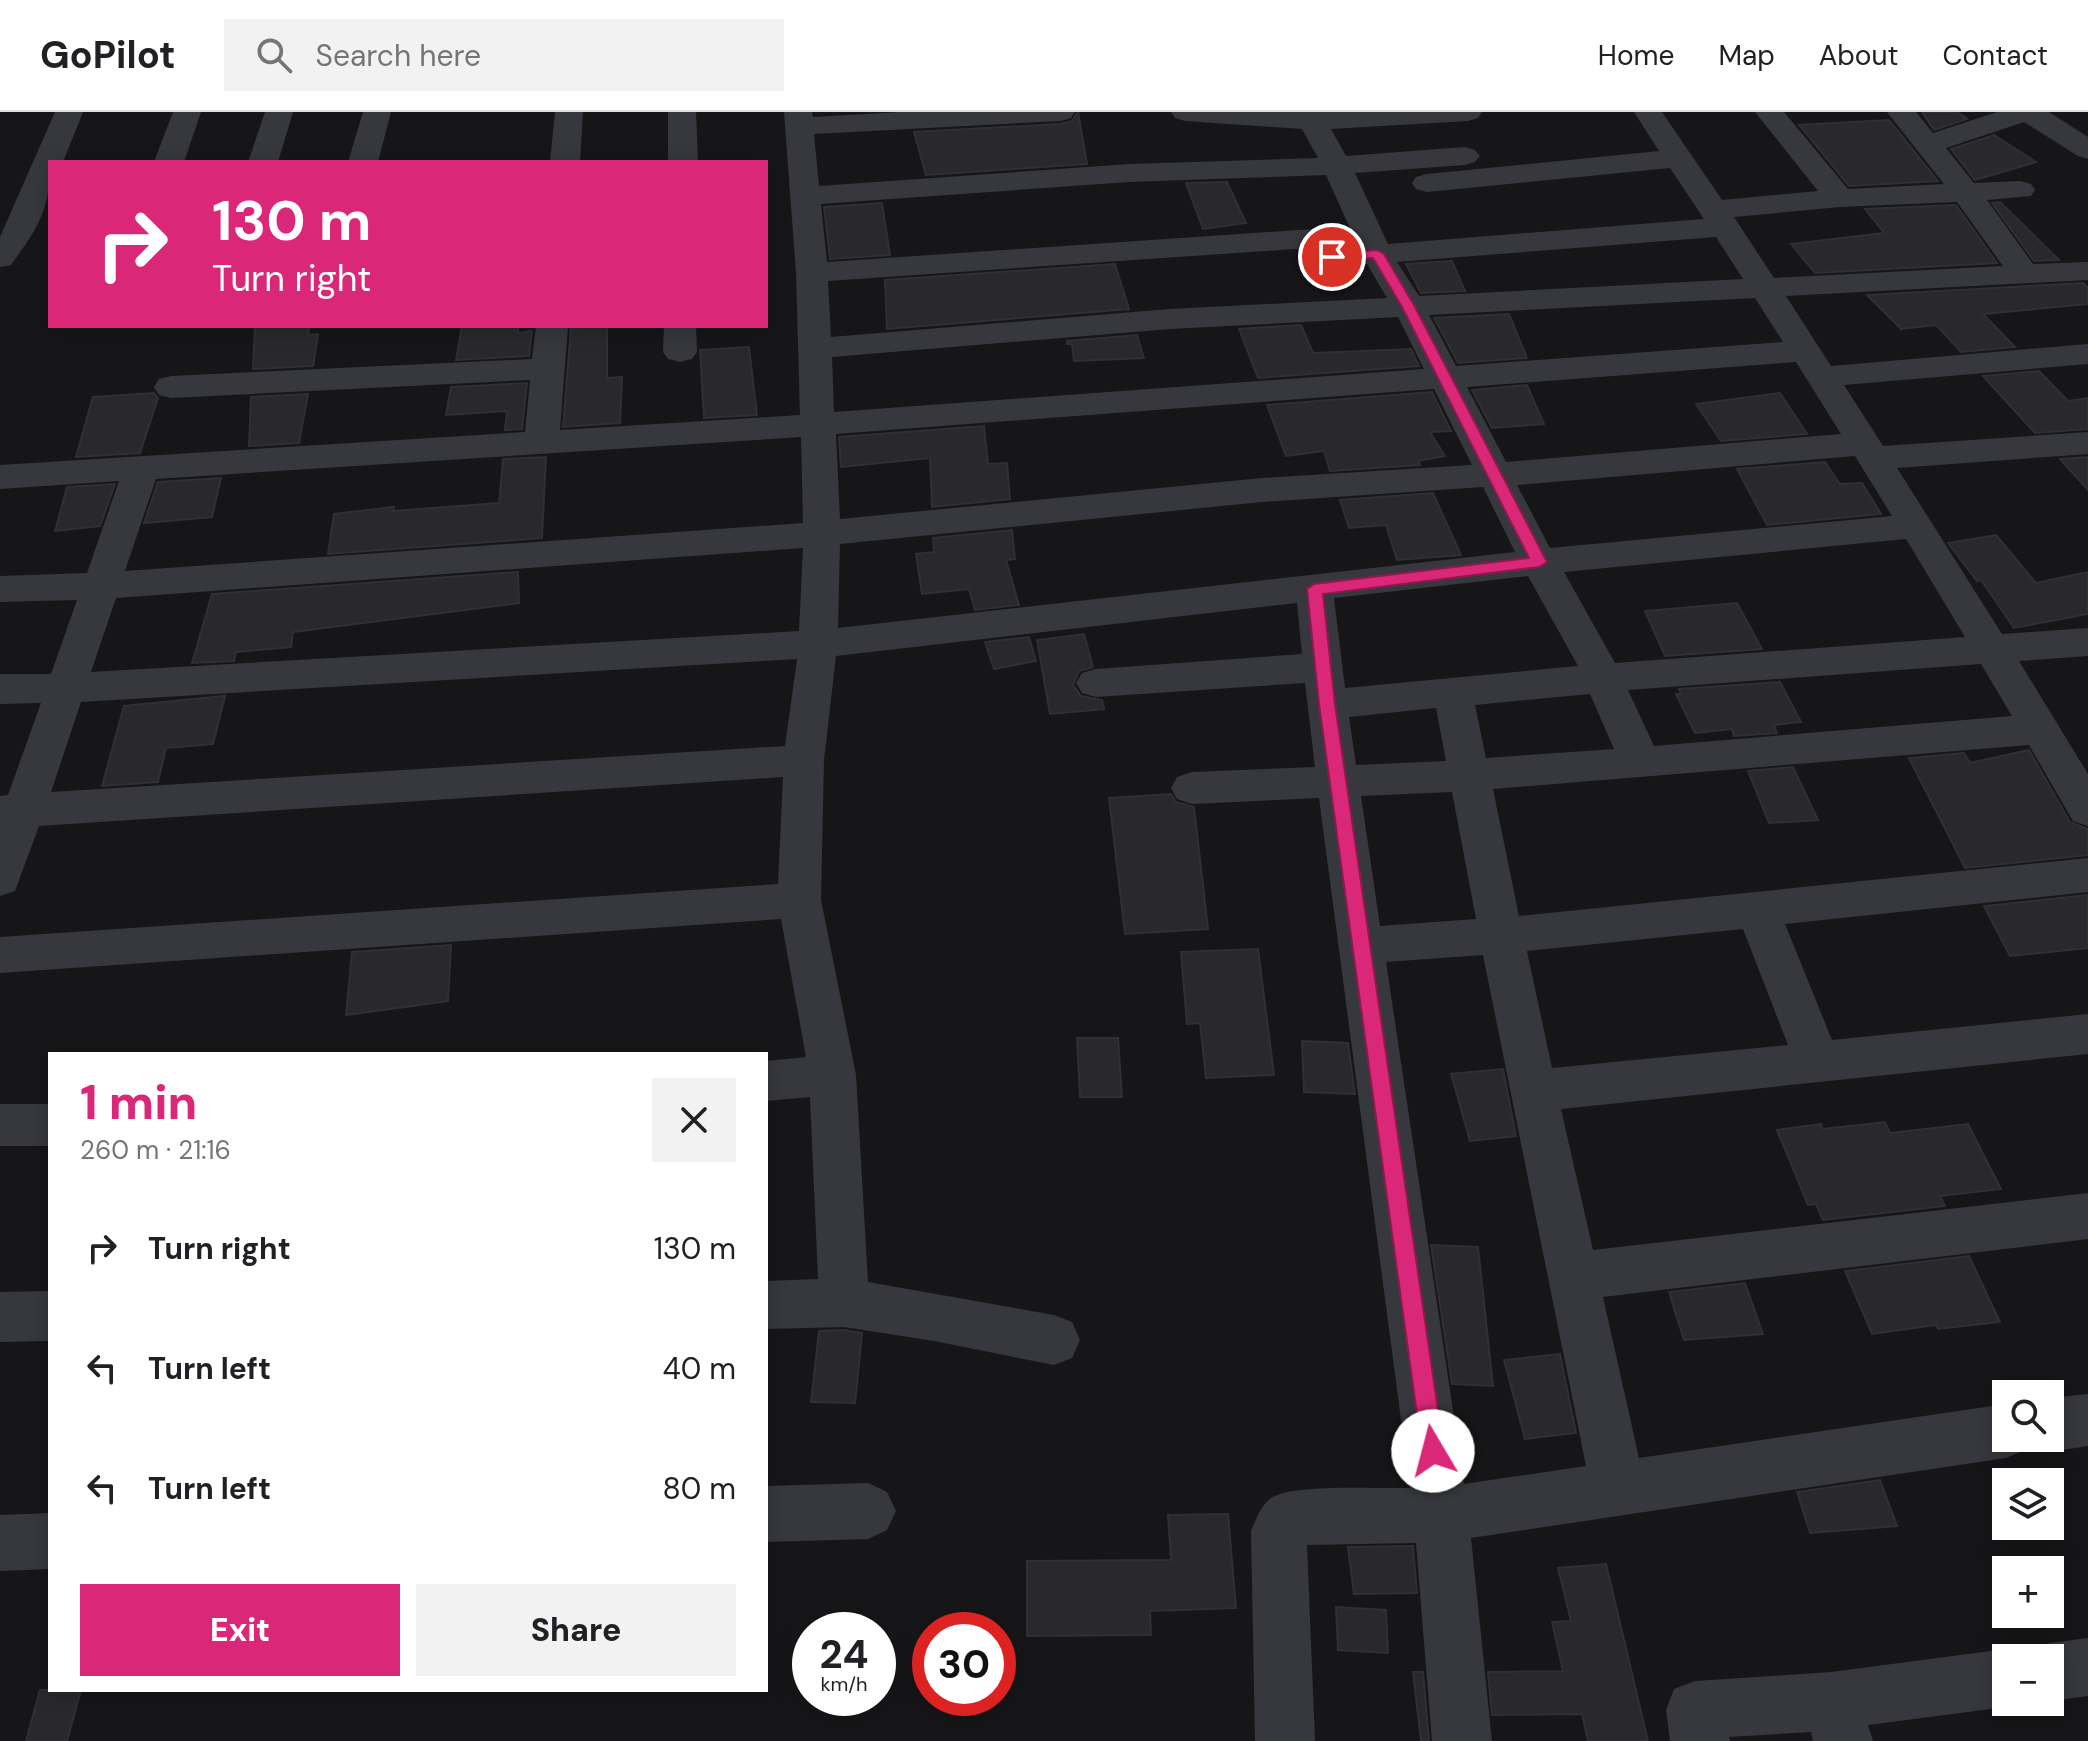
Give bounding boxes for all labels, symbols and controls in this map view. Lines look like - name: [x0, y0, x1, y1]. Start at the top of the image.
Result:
- search box: [224, 19, 784, 91]
- text: GoPilot: [40, 30, 176, 80]
- icon: search: [252, 33, 296, 77]
- text: Search here: [316, 36, 481, 75]
- text: Home: [1598, 37, 1674, 74]
- text: Map: [1718, 37, 1775, 74]
- text: About: [1819, 37, 1898, 74]
- text: Contact: [1942, 37, 2048, 74]
- text: 130 m: [212, 184, 371, 257]
- icon: right: [80, 192, 184, 296]
- pin: [1298, 223, 1366, 291]
- icon: arrive: [1310, 235, 1354, 279]
- text: Turn right: [212, 255, 371, 302]
- text: 1 min: [80, 1071, 197, 1134]
- button: close: [652, 1078, 736, 1162]
- text: 260 m · 21:16: [80, 1133, 231, 1167]
- icon: right: [80, 1226, 124, 1270]
- text: Turn right: [148, 1229, 291, 1268]
- text: 130 m: [654, 1229, 736, 1268]
- icon: left: [80, 1346, 124, 1390]
- text: Turn left: [148, 1349, 271, 1388]
- text: 40 m: [663, 1349, 736, 1388]
- map controls: [1992, 1380, 2064, 1716]
- button: search: [1992, 1380, 2064, 1452]
- position arrow: [1391, 1409, 1475, 1493]
- icon: left: [80, 1466, 124, 1510]
- button: layers: [1992, 1468, 2064, 1540]
- text: Turn left: [148, 1469, 271, 1508]
- text: 80 m: [663, 1469, 736, 1508]
- button: +: [1992, 1556, 2064, 1628]
- button: Exit: [80, 1584, 400, 1676]
- button: Share: [416, 1584, 736, 1676]
- speed limit sign: 30: [912, 1612, 1016, 1716]
- text: 24: [820, 1628, 868, 1680]
- button: −: [1992, 1644, 2064, 1716]
- text: km/h: [820, 1671, 868, 1697]

